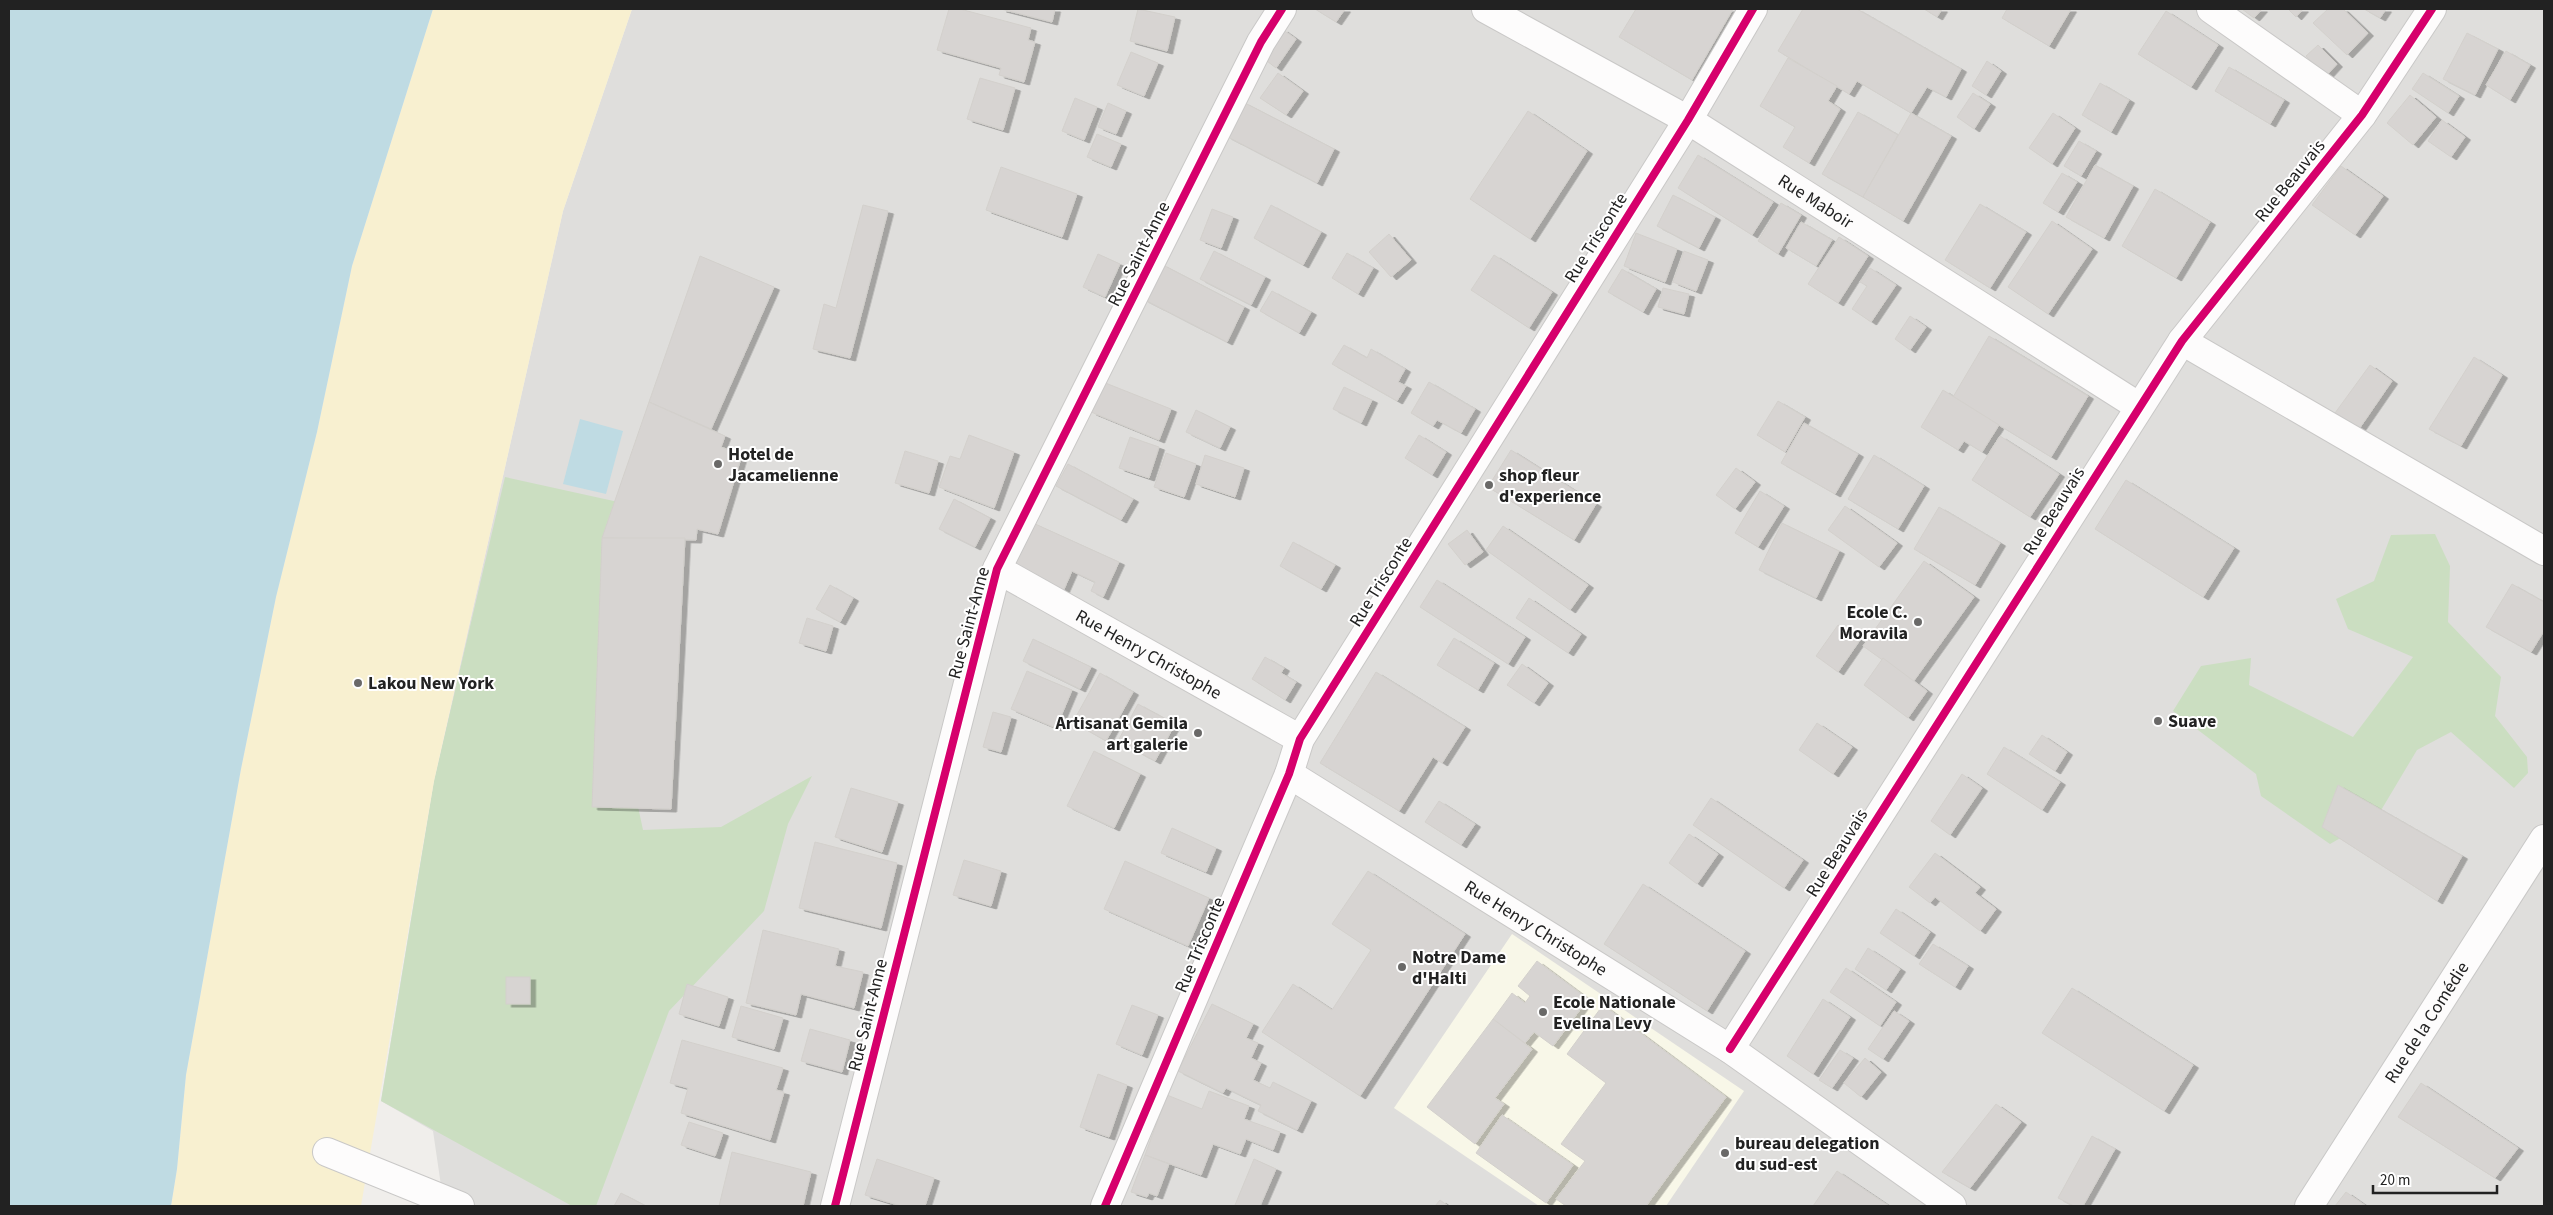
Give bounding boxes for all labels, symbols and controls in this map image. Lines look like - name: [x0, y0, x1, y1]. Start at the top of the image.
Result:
- street label: Rue Beauvais: [2249, 134, 2331, 228]
- street label: Rue Maboir: [1773, 168, 1859, 235]
- street label: Rue Trisconte: [1558, 188, 1634, 288]
- street label: Rue Saint-Anne: [1102, 197, 1176, 311]
- place label: Hotel de Jacamelienne: [728, 442, 838, 488]
- marker: Hotel de Jacamelienne: [712, 458, 724, 470]
- street label: Rue Beauvais: [2017, 462, 2091, 560]
- place label: shop fleur d'experience: [1499, 463, 1601, 509]
- marker: shop fleur d'experience: [1483, 479, 1495, 491]
- street label: Rue Trisconte: [1343, 532, 1419, 632]
- street label: Rue Saint-Anne: [942, 564, 996, 682]
- place label: Ecole C. Moravila: [1839, 600, 1908, 646]
- street label: Rue Henry Christophe: [1071, 603, 1227, 705]
- marker: Ecole C. Moravila: [1912, 616, 1924, 628]
- place label: Lakou New York: [368, 671, 494, 696]
- marker: Lakou New York: [352, 677, 364, 689]
- place label: Suave: [2168, 709, 2216, 734]
- place label: Artisanat Gemila art galerie: [1054, 711, 1188, 757]
- marker: Suave: [2152, 715, 2164, 727]
- marker: Artisanat Gemila art galerie: [1192, 727, 1204, 739]
- street label: Rue Beauvais: [1800, 804, 1874, 902]
- street label: Rue Henry Christophe: [1460, 874, 1612, 982]
- street label: Rue Trisconte: [1169, 893, 1231, 997]
- place label: Notre Dame d'HaIti: [1412, 945, 1506, 991]
- street label: Rue Saint-Anne: [842, 956, 894, 1074]
- street label: Rue de la Comédie: [2378, 957, 2475, 1088]
- marker: Notre Dame d'HaIti: [1396, 961, 1408, 973]
- place label: Ecole Nationale Evelina Levy: [1553, 990, 1676, 1036]
- marker: Ecole Nationale Evelina Levy: [1537, 1006, 1549, 1018]
- place label: bureau delegation du sud-est: [1735, 1131, 1879, 1177]
- marker: bureau delegation du sud-est: [1719, 1147, 1731, 1159]
- scale bar: [2373, 1162, 2497, 1194]
- text: 20 m: [2380, 1170, 2410, 1191]

